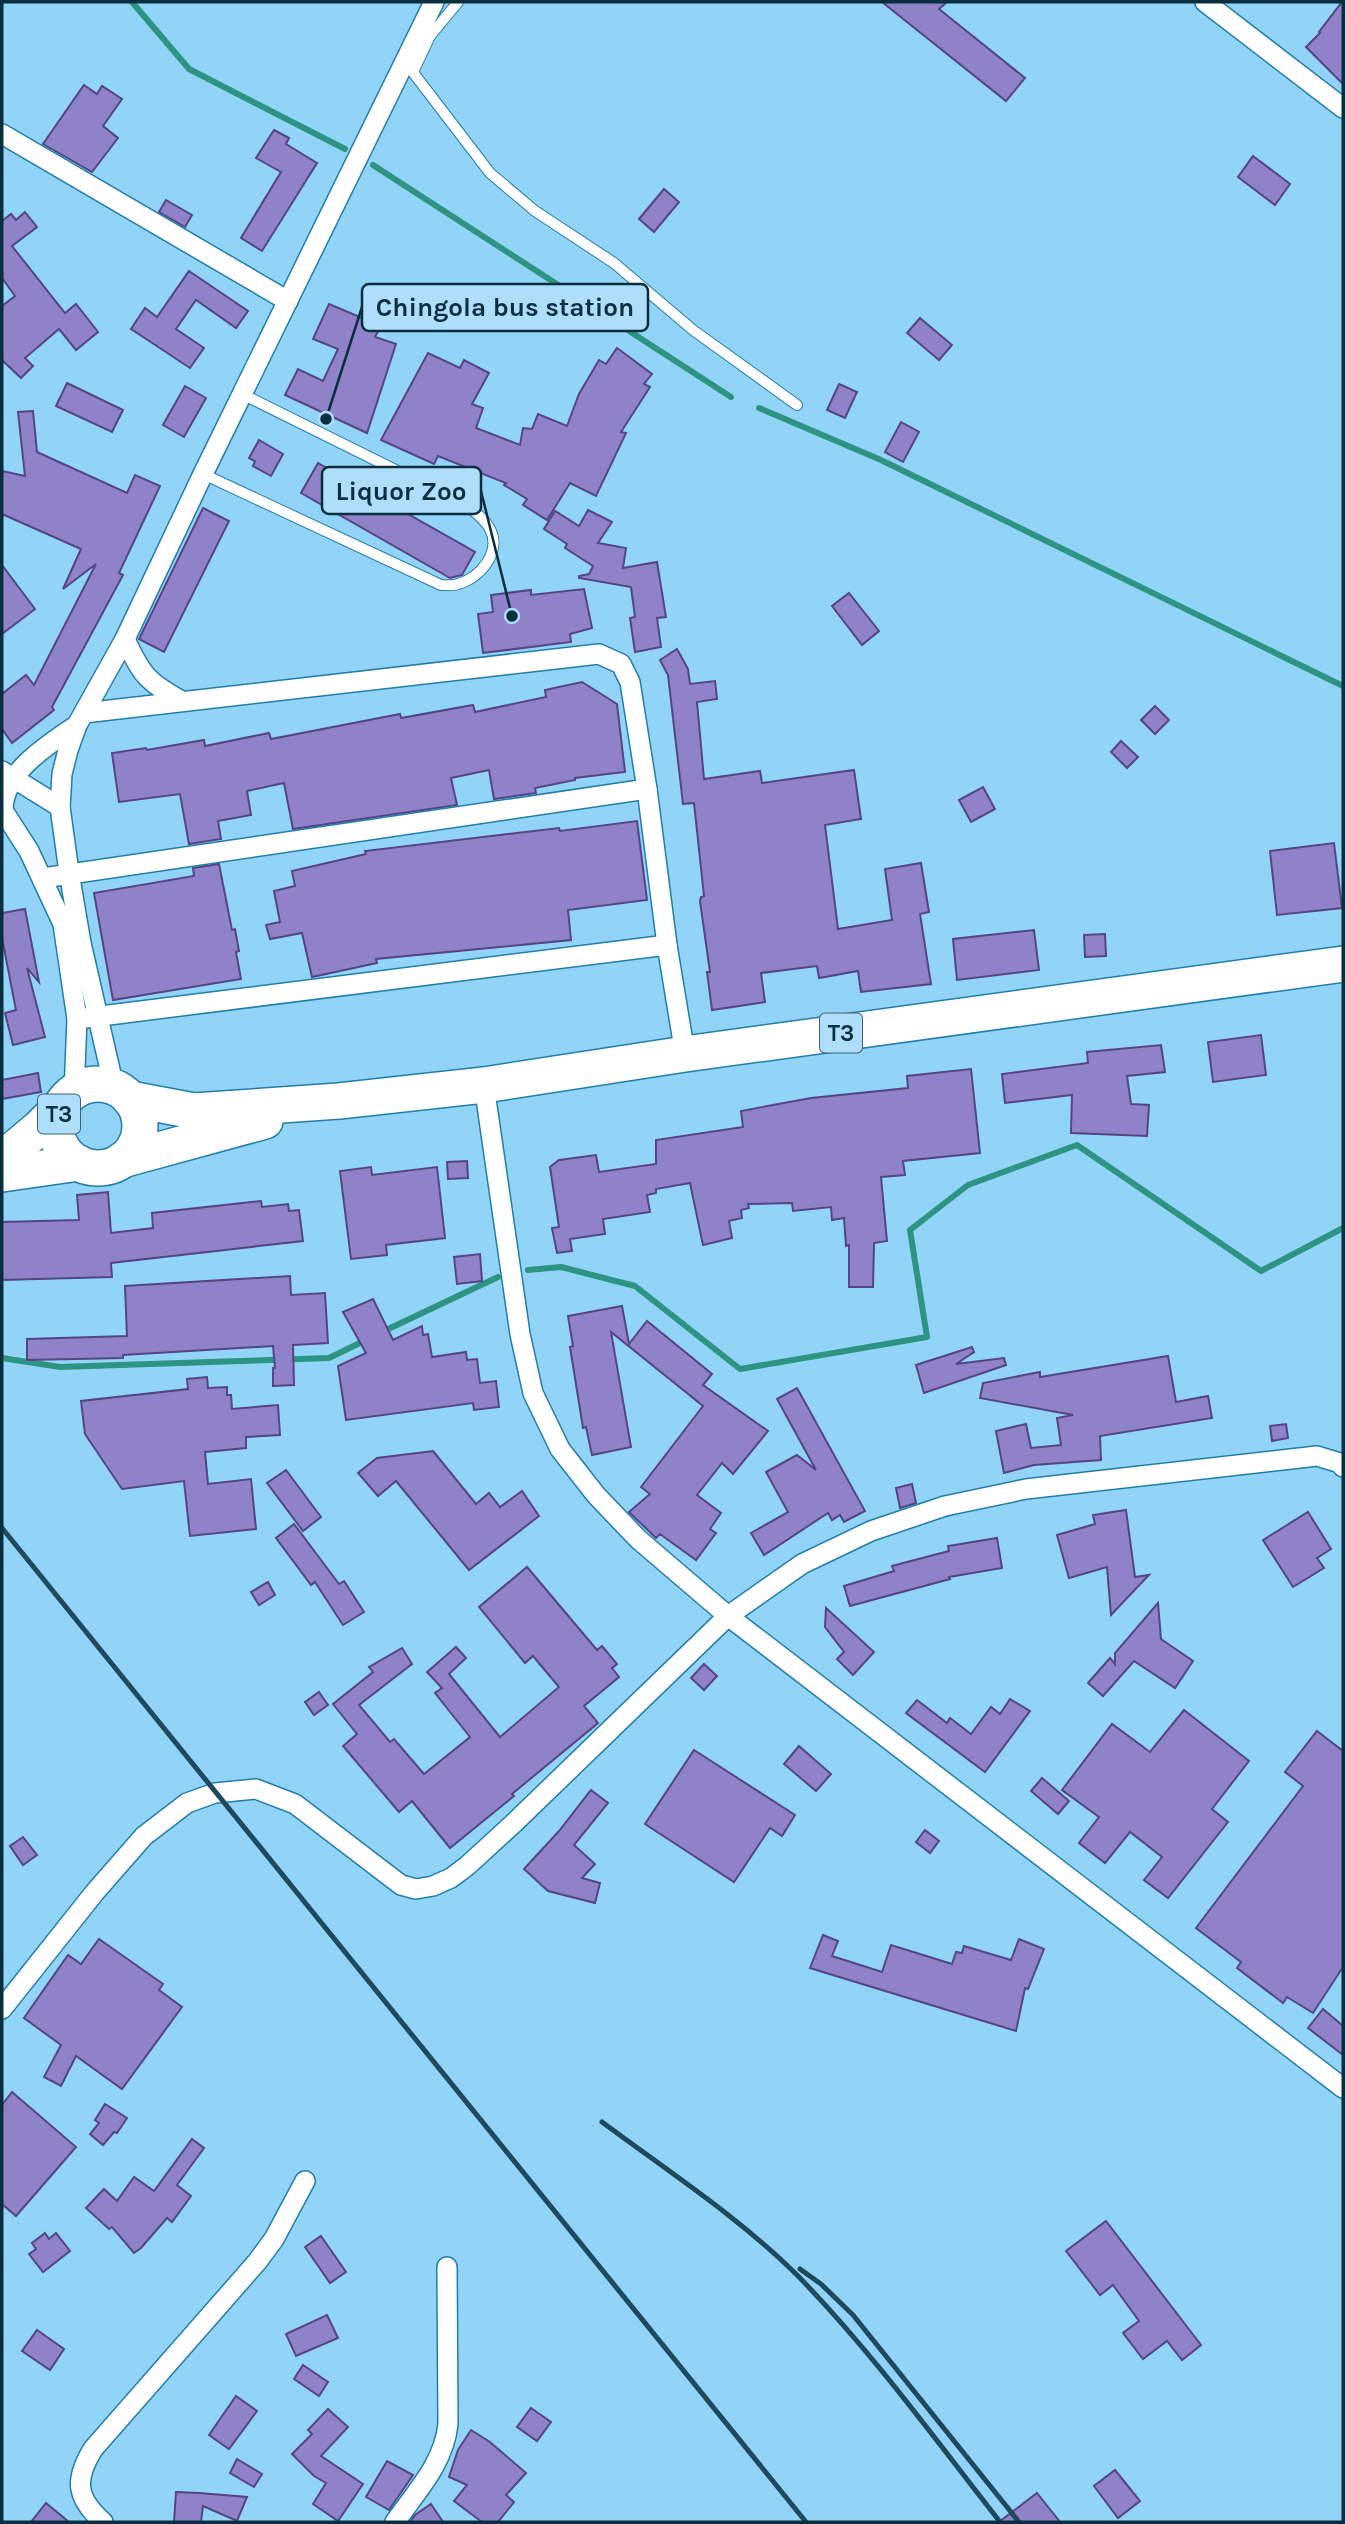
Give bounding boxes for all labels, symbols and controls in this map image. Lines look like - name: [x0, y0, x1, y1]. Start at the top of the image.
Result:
- callout: Chingola bus station: [362, 284, 648, 331]
- text: Chingola bus station: [376, 292, 634, 323]
- callout: Liquor Zoo: [322, 467, 481, 514]
- text: Liquor Zoo: [336, 476, 466, 507]
- road number: T3: [820, 1014, 862, 1052]
- road number: T3: [38, 1094, 80, 1134]

